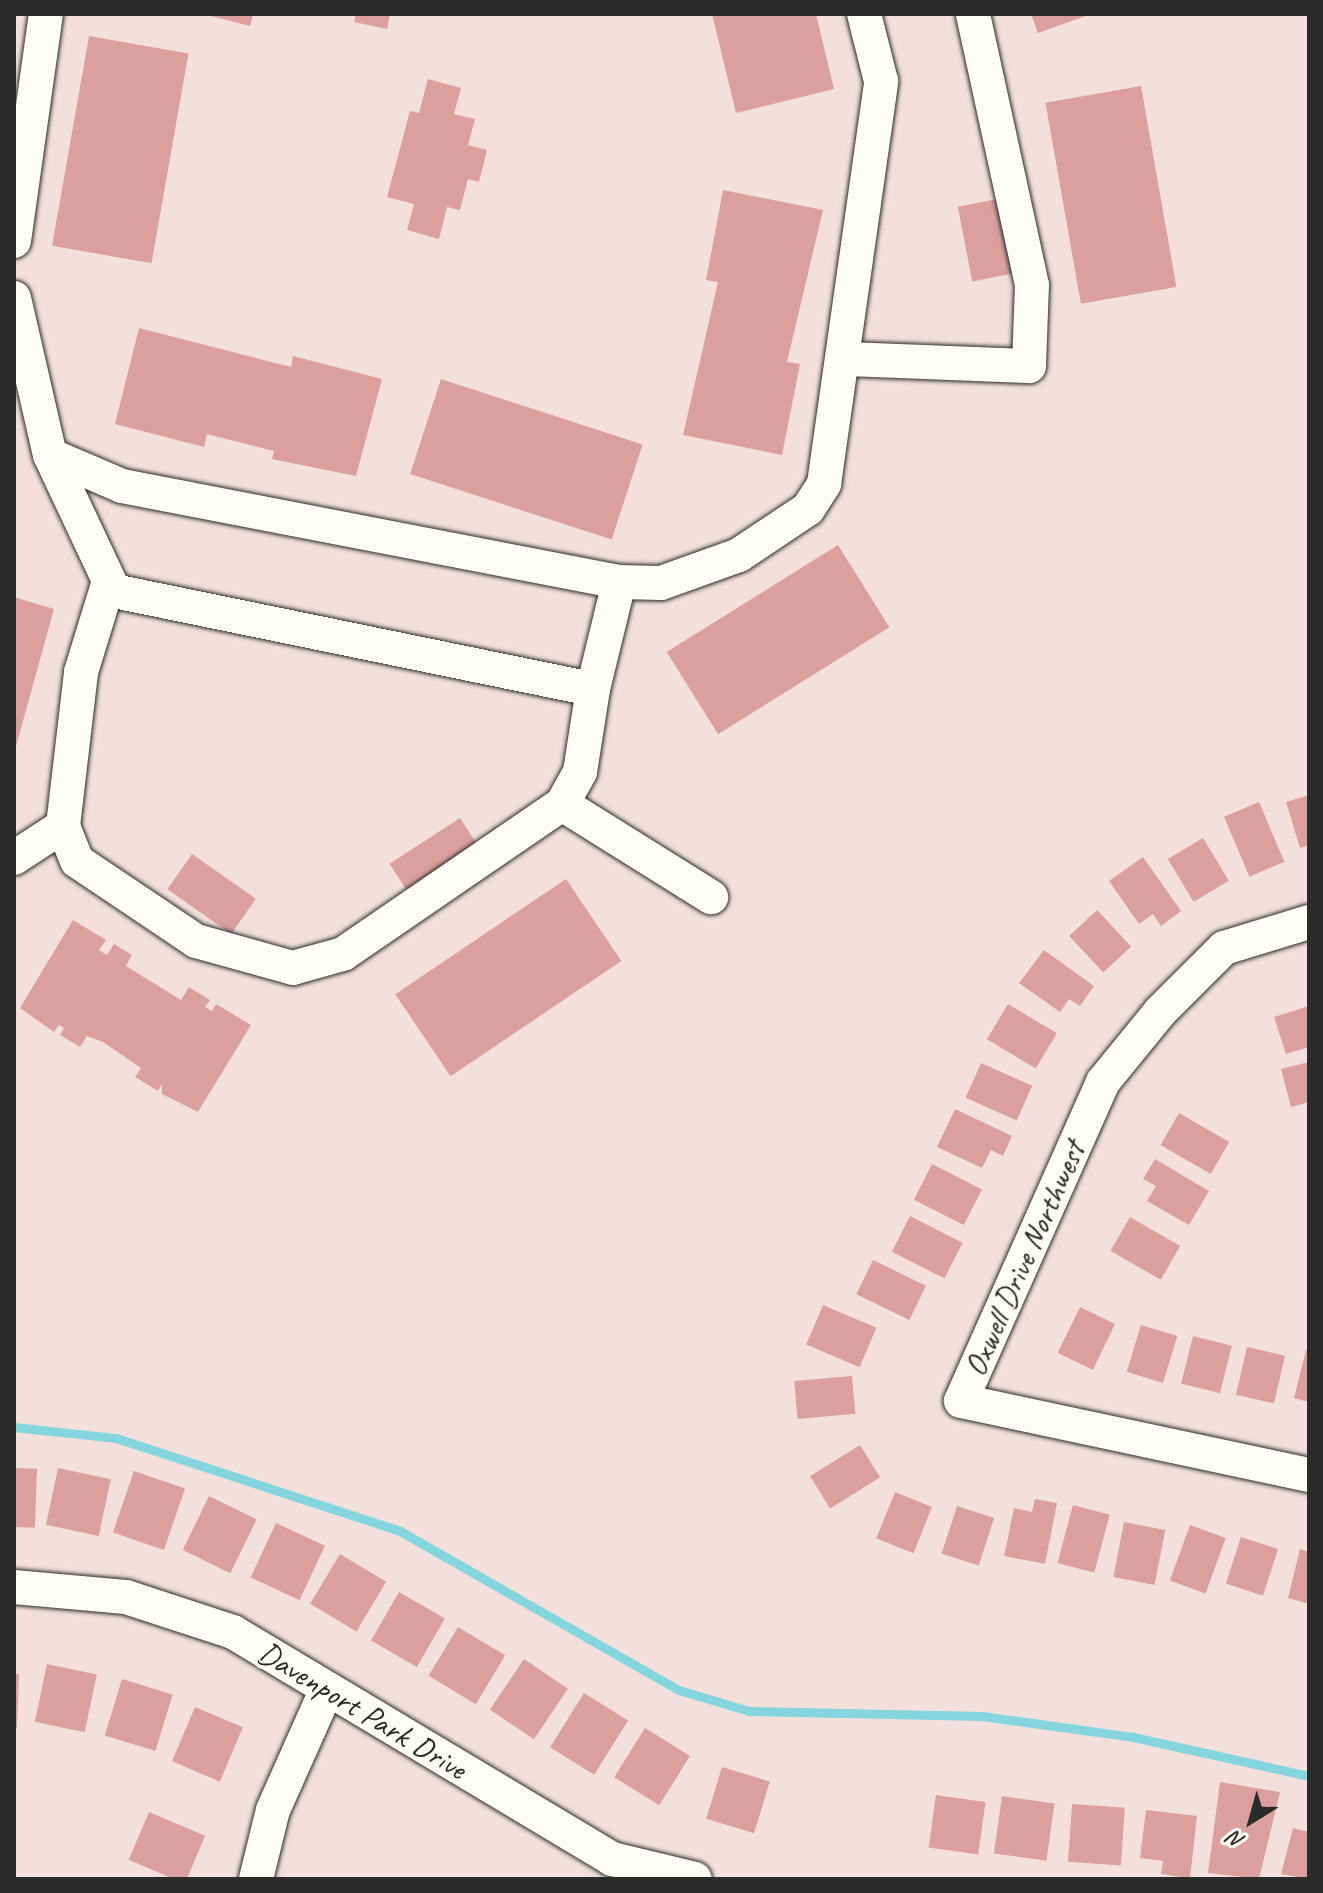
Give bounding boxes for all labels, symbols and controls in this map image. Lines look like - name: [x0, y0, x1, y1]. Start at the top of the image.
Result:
- street label: Oxwell Drive Northwest: [956, 1135, 1094, 1383]
- street label: Davenport Park Drive: [251, 1634, 473, 1788]
- north arrow: [1211, 1781, 1291, 1861]
- text: N: [1223, 1825, 1250, 1855]

